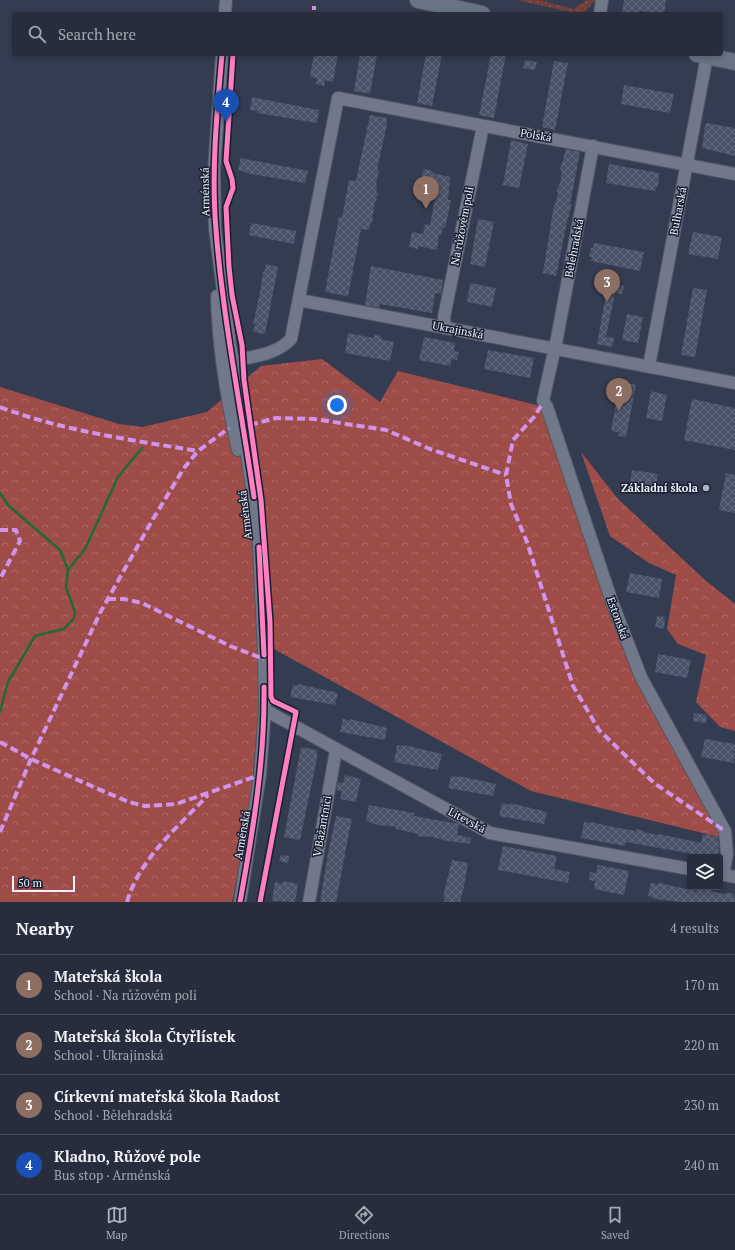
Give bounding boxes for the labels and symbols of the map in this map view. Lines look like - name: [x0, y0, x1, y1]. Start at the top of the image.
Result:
- pin: 4: [213, 89, 239, 122]
- street label: Polská: [519, 125, 553, 145]
- street label: Arménská: [198, 167, 212, 217]
- pin: 1: [413, 176, 439, 209]
- street label: Na růžovém poli: [448, 185, 476, 267]
- street label: Bulharská: [666, 185, 690, 236]
- street label: Bělehradská: [561, 217, 587, 279]
- pin: 3: [594, 269, 620, 302]
- street label: Ukrajinská: [431, 318, 485, 342]
- pin: 2: [606, 378, 632, 411]
- your location: [327, 395, 347, 415]
- place label: Základní škola: [621, 481, 698, 495]
- marker: Základní škola: [701, 483, 711, 493]
- street label: Arménská: [235, 489, 255, 540]
- street label: Estonská: [604, 595, 632, 641]
- street label: V Bažantnici: [310, 794, 334, 858]
- street label: Litevská: [446, 804, 488, 836]
- street label: Arménská: [231, 809, 253, 860]
- scale bar: [12, 874, 75, 893]

